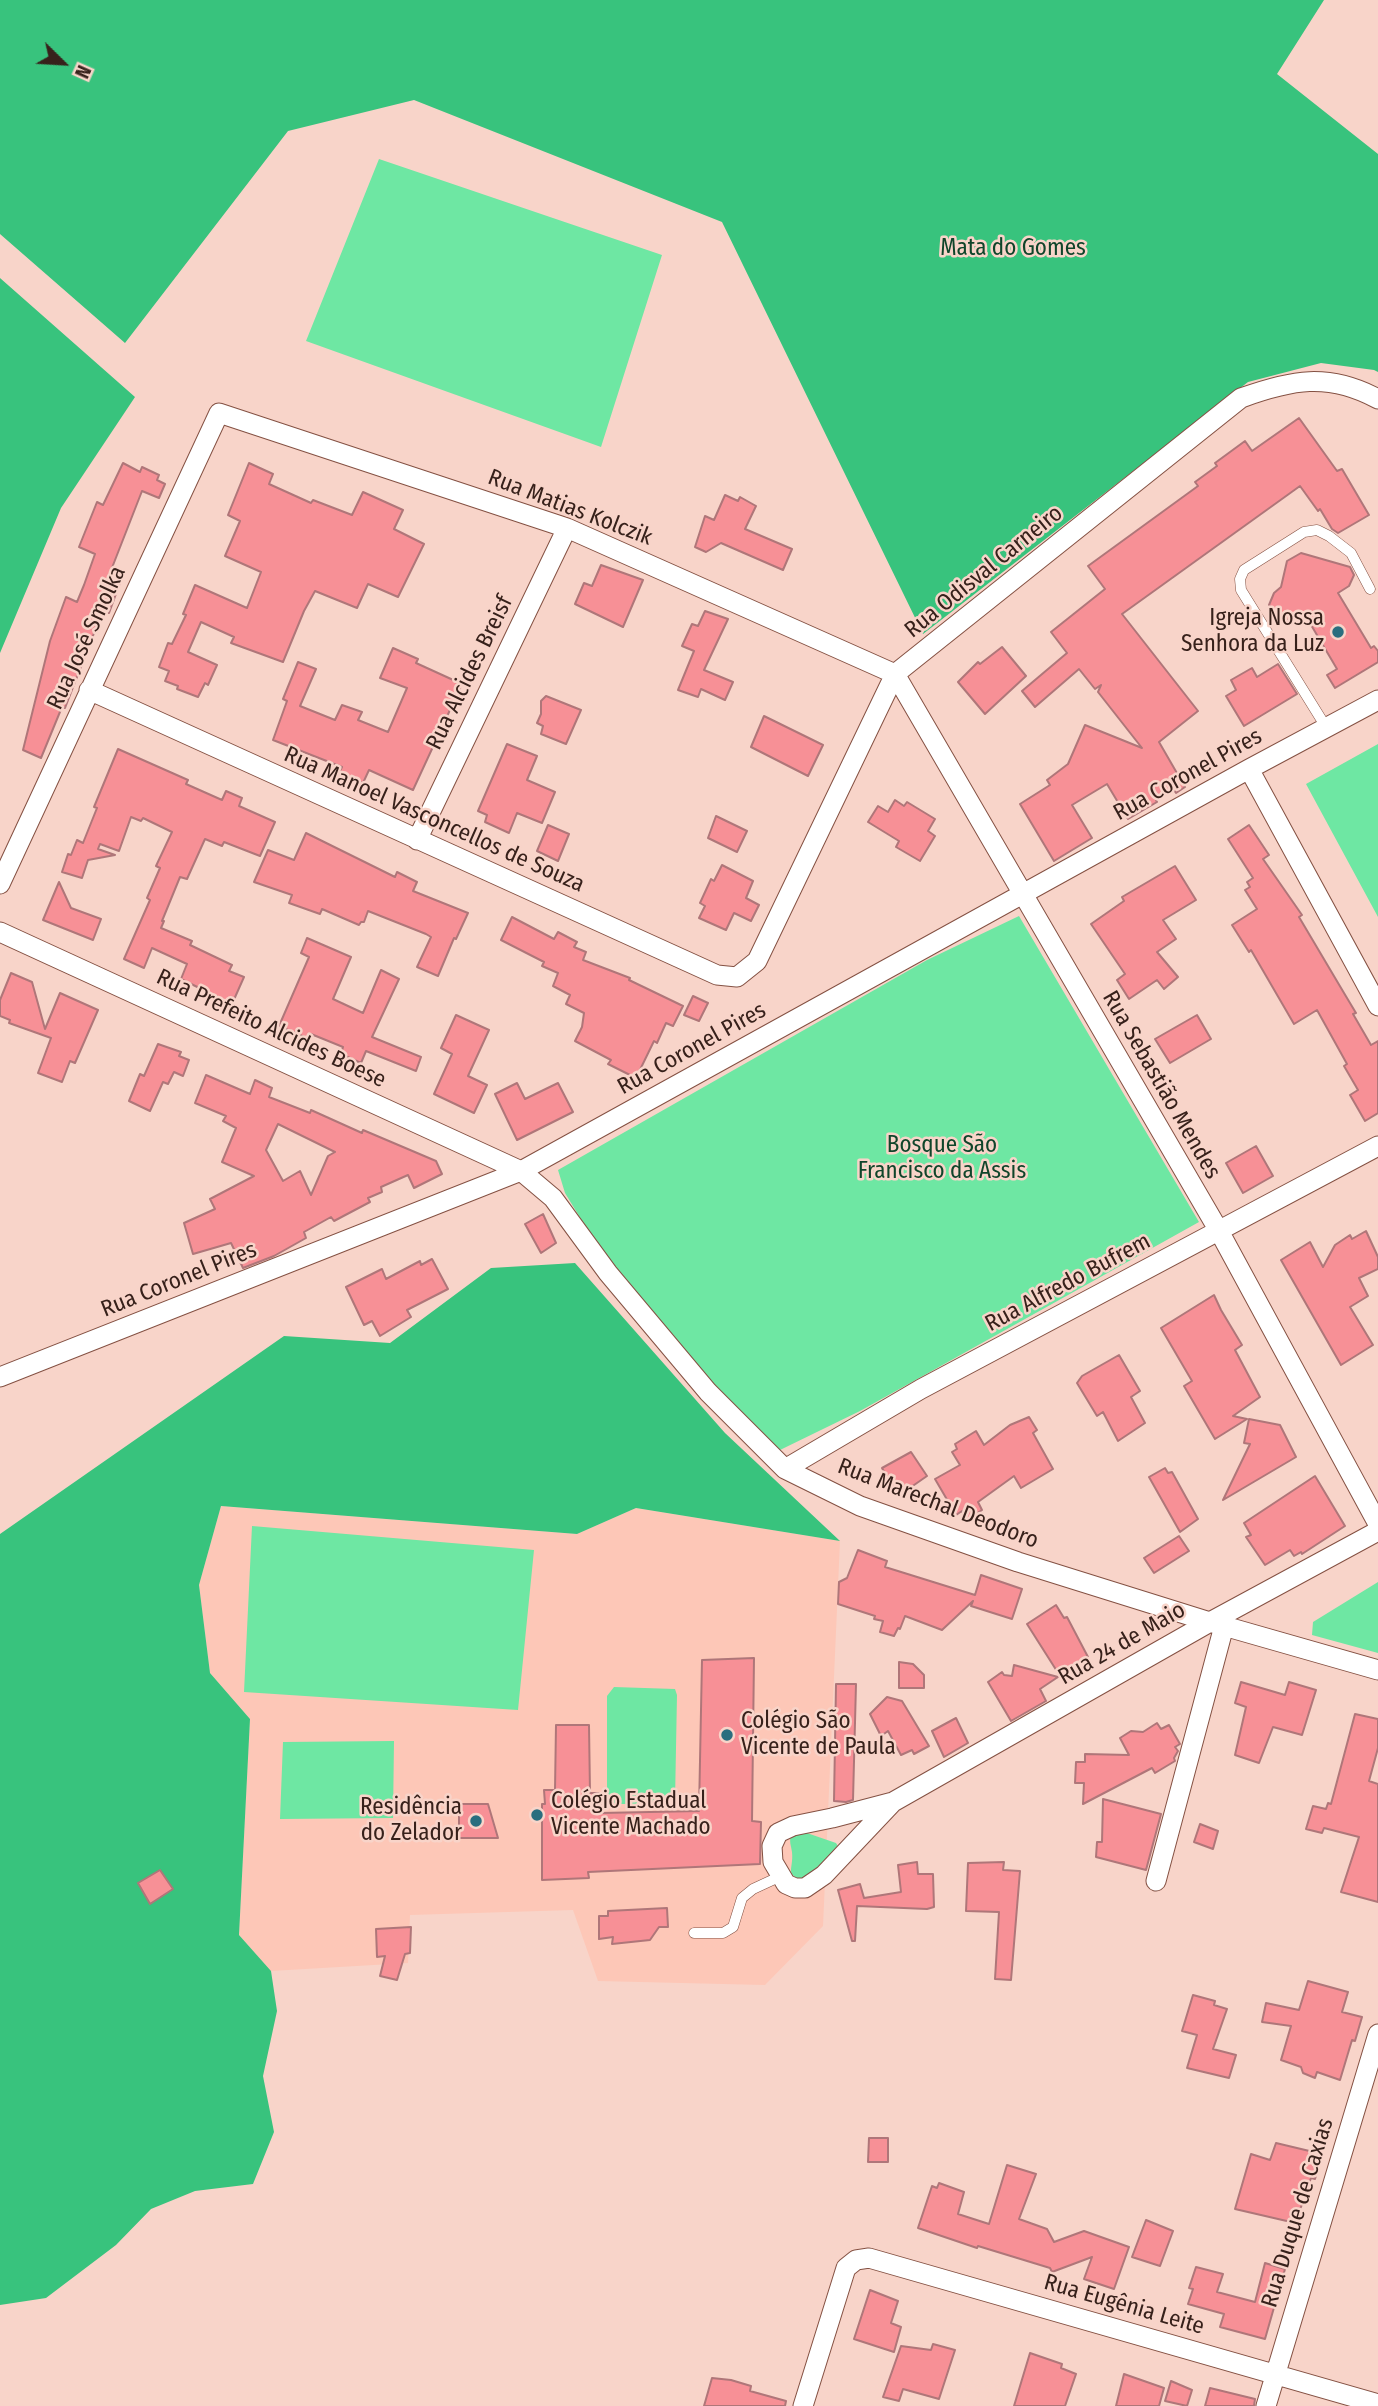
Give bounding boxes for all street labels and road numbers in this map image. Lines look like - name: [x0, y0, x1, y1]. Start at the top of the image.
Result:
- street label: Rua Matias Kolczik: [484, 464, 656, 552]
- street label: Rua Odisval Carneiro: [899, 500, 1069, 644]
- street label: Rua José Smolka: [42, 562, 132, 714]
- street label: Rua Alcides Breisf: [421, 592, 519, 754]
- street label: Rua Coronel Pires: [1109, 723, 1267, 827]
- street label: Rua Manoel Vasconcellos de Souza: [279, 741, 589, 899]
- street label: Rua Prefeito Alcides Boese: [152, 964, 390, 1094]
- street label: Rua Sebastião Mendes: [1096, 986, 1226, 1184]
- street label: Rua Coronel Pires: [613, 997, 771, 1101]
- street label: Rua Alfredo Bufrem: [981, 1228, 1155, 1338]
- street label: Rua Coronel Pires: [97, 1236, 261, 1324]
- street label: Rua Marechal Deodoro: [834, 1453, 1042, 1555]
- street label: Rua 24 de Maio: [1054, 1597, 1190, 1691]
- street label: Rua Duque de Caxias: [1256, 2115, 1340, 2311]
- street label: Rua Eugênia Leite: [1041, 2269, 1207, 2341]

